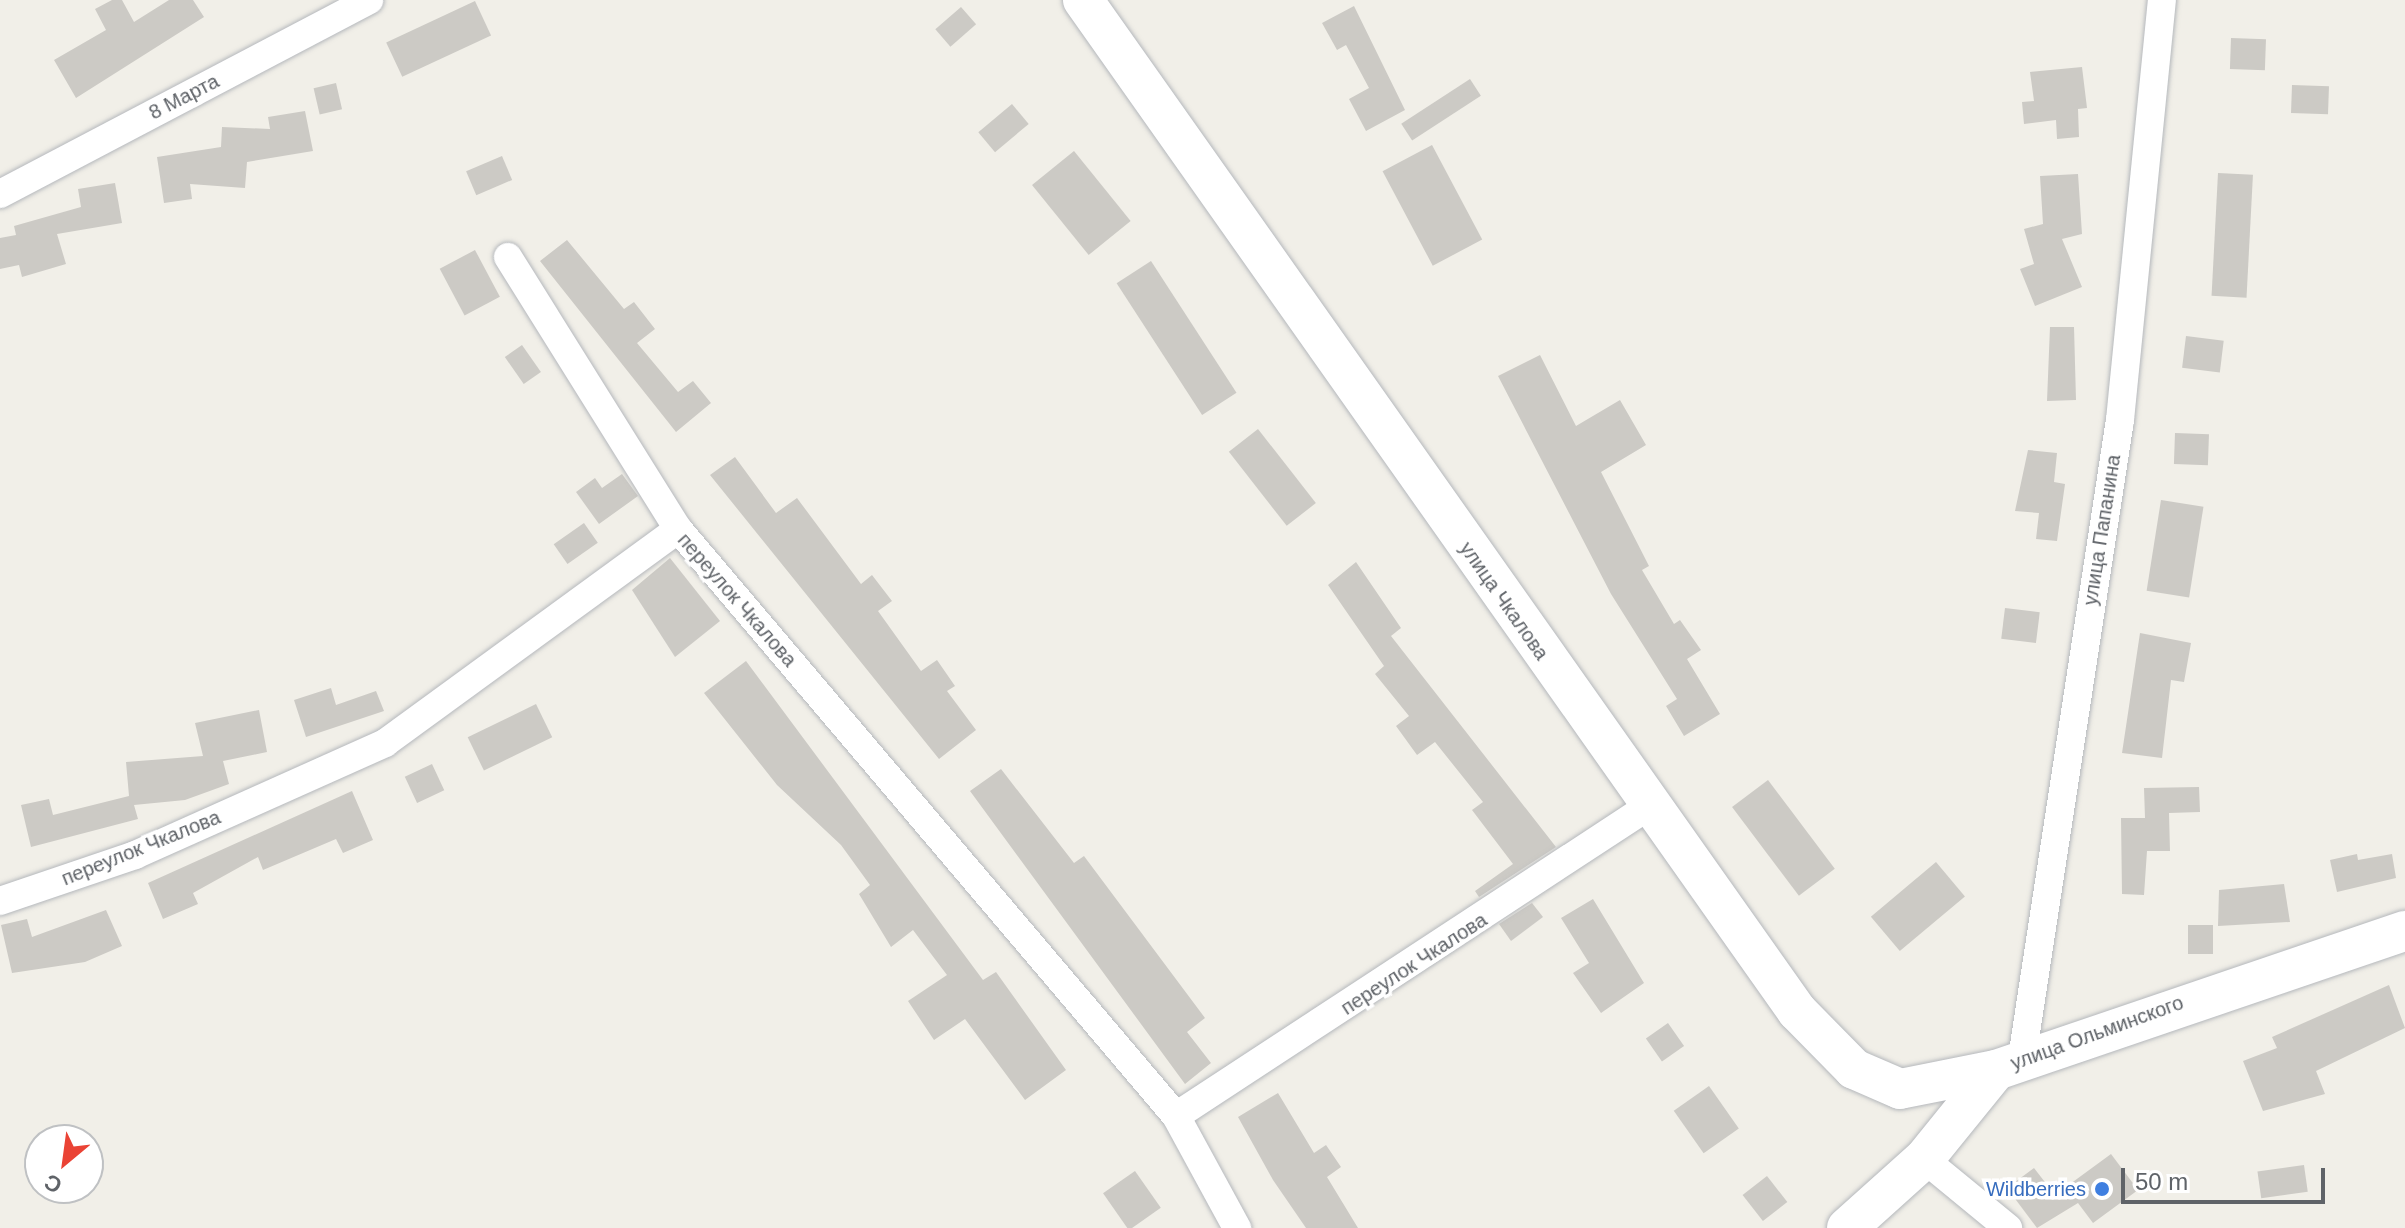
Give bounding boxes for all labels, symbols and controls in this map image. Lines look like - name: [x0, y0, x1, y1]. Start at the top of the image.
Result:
- street label: 8 Марта: [145, 69, 223, 125]
- street label: улица Папанина: [2078, 453, 2126, 607]
- street label: переулок Чкалова: [672, 528, 802, 672]
- street label: улица Чкалова: [1454, 537, 1554, 665]
- street label: переулок Чкалова: [58, 805, 224, 891]
- street label: переулок Чкалова: [1337, 908, 1491, 1020]
- street label: улица Ольминского: [2007, 991, 2187, 1075]
- north arrow: [24, 1124, 104, 1204]
- scale bar: [2125, 1152, 2329, 1202]
- text: 50 m: [2135, 1168, 2188, 1195]
- text: С: [40, 1169, 66, 1198]
- place label: Wildberries: [1986, 1177, 2086, 1201]
- marker: Wildberries: [2093, 1180, 2111, 1198]

